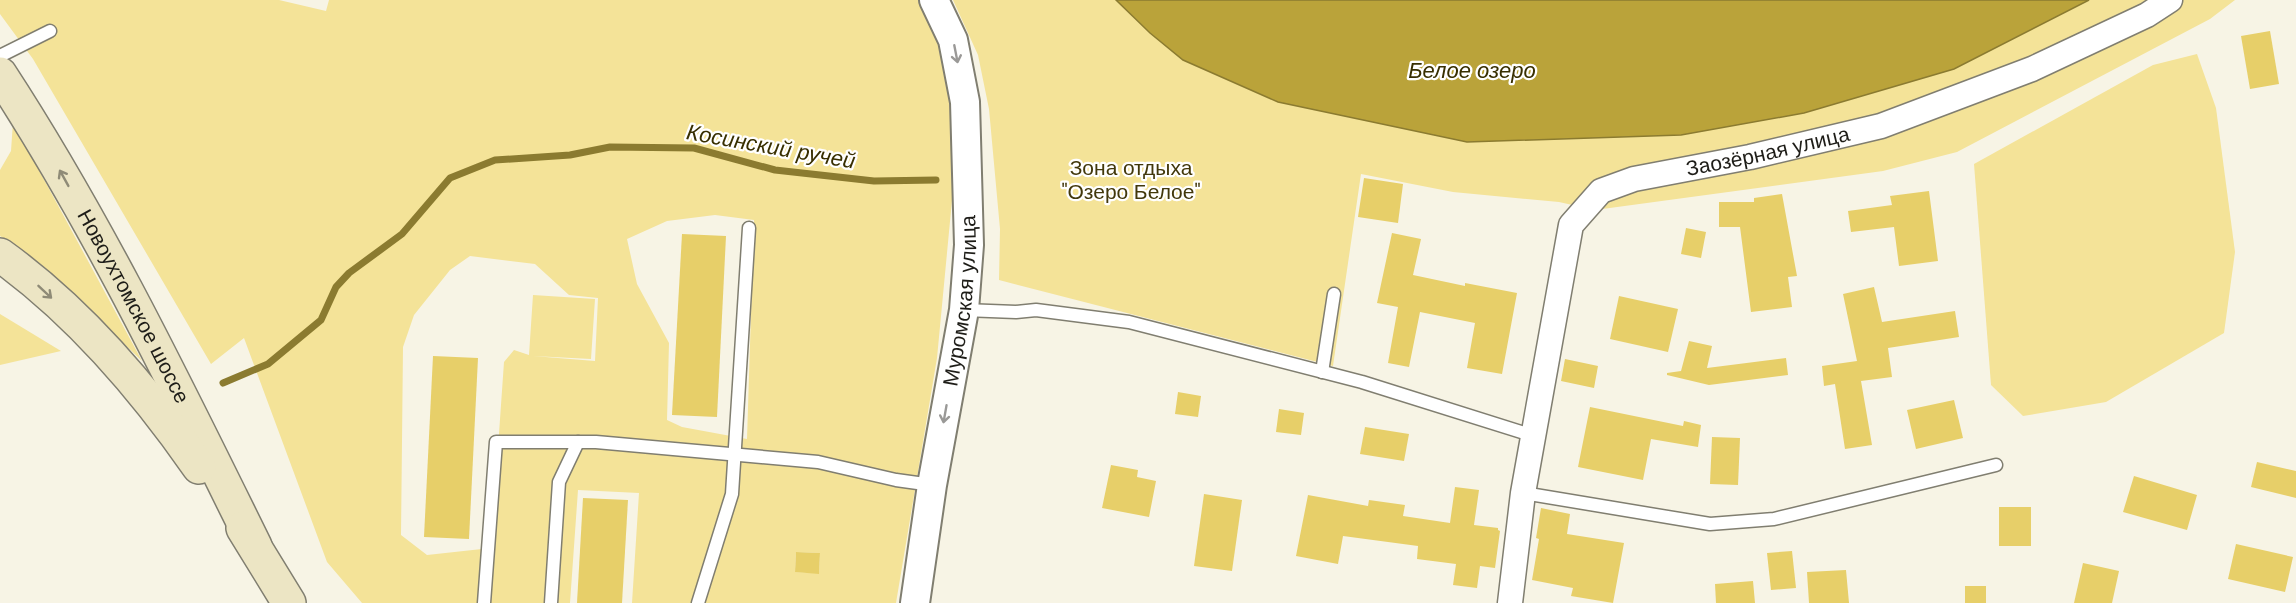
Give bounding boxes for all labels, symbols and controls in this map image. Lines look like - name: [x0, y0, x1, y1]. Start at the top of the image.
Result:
- one-way arrow: [951, 44, 962, 63]
- water label: Белое озеро: [1408, 56, 1536, 85]
- water label: Косинский ручей: [684, 117, 858, 176]
- street label: Заозёрная улица: [1684, 120, 1853, 183]
- park label: Зона отдыха "Озеро Белое": [1061, 154, 1201, 206]
- one-way arrow: [58, 169, 69, 187]
- street label: Новоухтомское шоссе: [71, 204, 196, 408]
- street label: Муромская улица: [936, 214, 983, 389]
- one-way arrow: [37, 285, 52, 299]
- one-way arrow: [939, 404, 950, 423]

